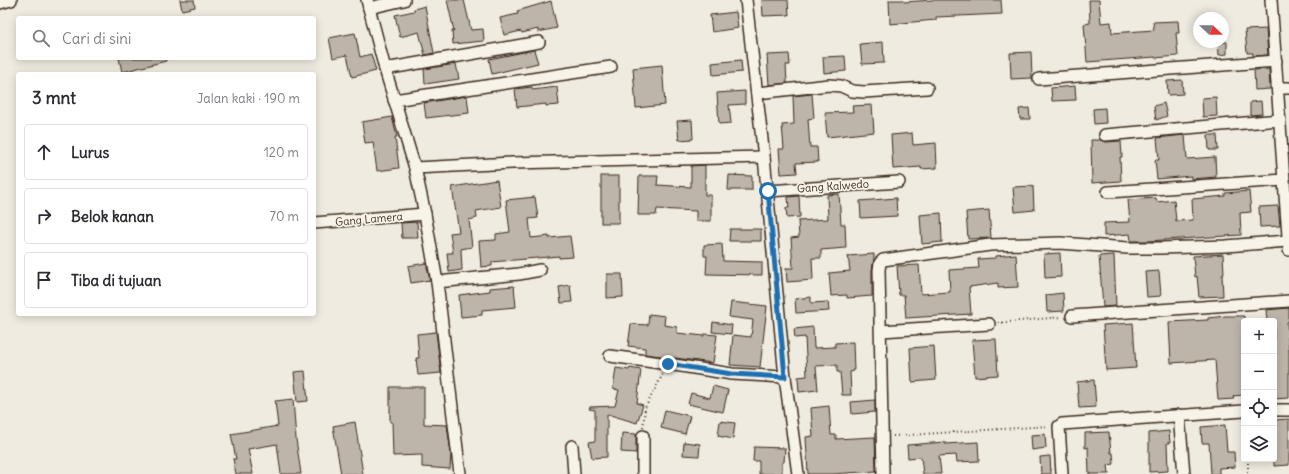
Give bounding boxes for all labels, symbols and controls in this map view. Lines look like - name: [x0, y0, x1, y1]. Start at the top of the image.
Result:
- north arrow: [1193, 12, 1229, 48]
- search box: [16, 16, 316, 60]
- icon: search: [30, 27, 52, 49]
- text: Cari di sini: [62, 29, 131, 48]
- text: 3 mnt: [32, 87, 76, 109]
- text: Jalan kaki · 190 m: [197, 90, 300, 107]
- icon: ahead: [33, 141, 55, 163]
- text: Lurus: [71, 143, 109, 162]
- text: 120 m: [264, 144, 299, 161]
- street label: Gang Kalwedo: [797, 177, 869, 195]
- route start: [759, 182, 777, 200]
- icon: right: [33, 205, 55, 227]
- text: Belok kanan: [71, 207, 154, 226]
- text: 70 m: [270, 208, 299, 225]
- street label: Gang Lamera: [335, 209, 403, 229]
- icon: arrive: [33, 269, 55, 291]
- text: Tiba di tujuan: [71, 271, 161, 290]
- map controls: [1241, 318, 1277, 462]
- button: +: [1241, 318, 1277, 354]
- button: −: [1241, 354, 1277, 390]
- route end: [659, 355, 677, 373]
- button: locate: [1241, 390, 1277, 426]
- button: layers: [1241, 426, 1277, 462]

